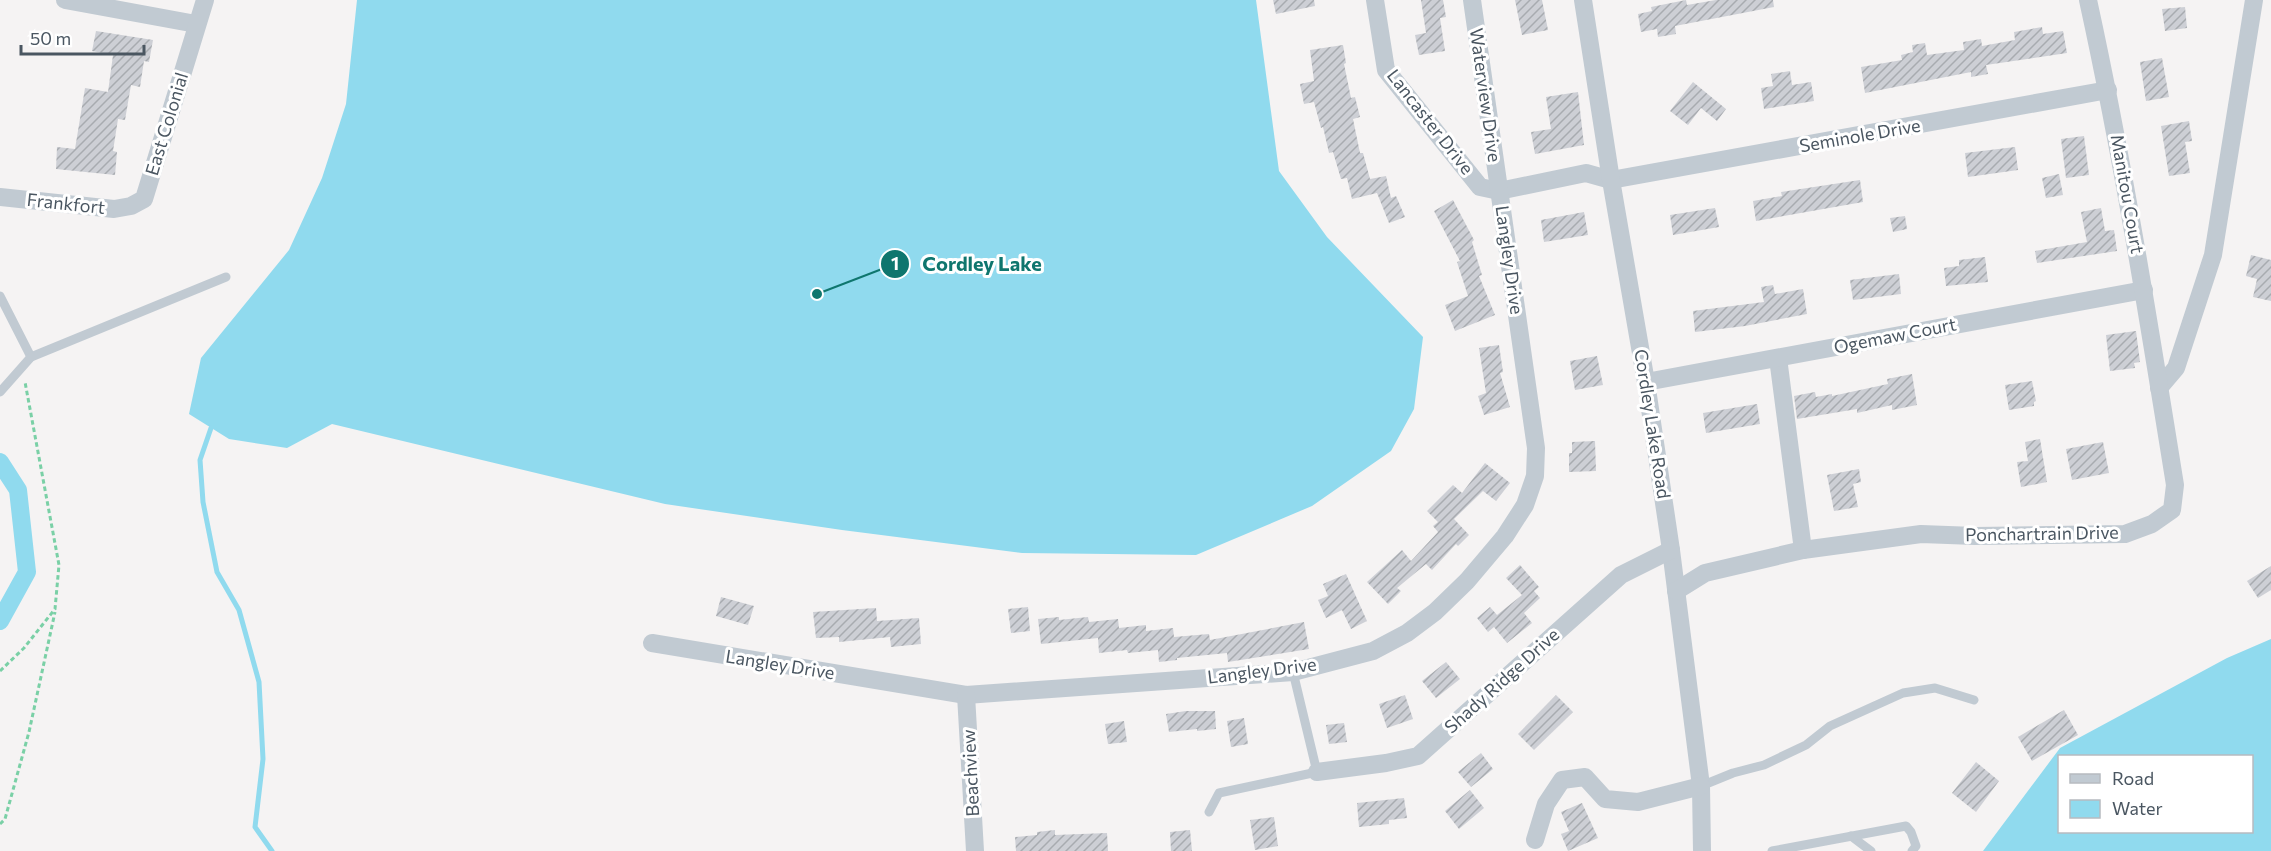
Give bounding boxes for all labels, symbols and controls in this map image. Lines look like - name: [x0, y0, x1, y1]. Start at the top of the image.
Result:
- scale bar: [21, 18, 144, 56]
- street label: Waterview Drive: [1466, 26, 1506, 163]
- text: 50 m: [30, 27, 71, 49]
- street label: Lancaster Drive: [1383, 64, 1479, 178]
- street label: East Colonial: [140, 70, 192, 178]
- street label: Seminole Drive: [1798, 114, 1922, 156]
- street label: Manitou Court: [2107, 133, 2149, 255]
- street label: Frankfort: [26, 188, 106, 218]
- street label: Langley Drive: [1491, 204, 1529, 316]
- callout: Cordley Lake: [880, 245, 1053, 283]
- text: Cordley Lake: [922, 251, 1042, 275]
- text: 1: [891, 252, 899, 274]
- street label: Ogemaw Court: [1832, 312, 1958, 358]
- street label: Cordley Lake Road: [1630, 348, 1676, 500]
- street label: Ponchartrain Drive: [1965, 521, 2119, 545]
- street label: Shady Ridge Drive: [1440, 623, 1563, 737]
- street label: Langley Drive: [724, 645, 836, 683]
- street label: Langley Drive: [1206, 652, 1318, 688]
- street label: Beachview: [957, 729, 983, 817]
- legend: [2058, 755, 2253, 833]
- text: Road: [2112, 767, 2154, 789]
- text: Water: [2112, 797, 2163, 819]

